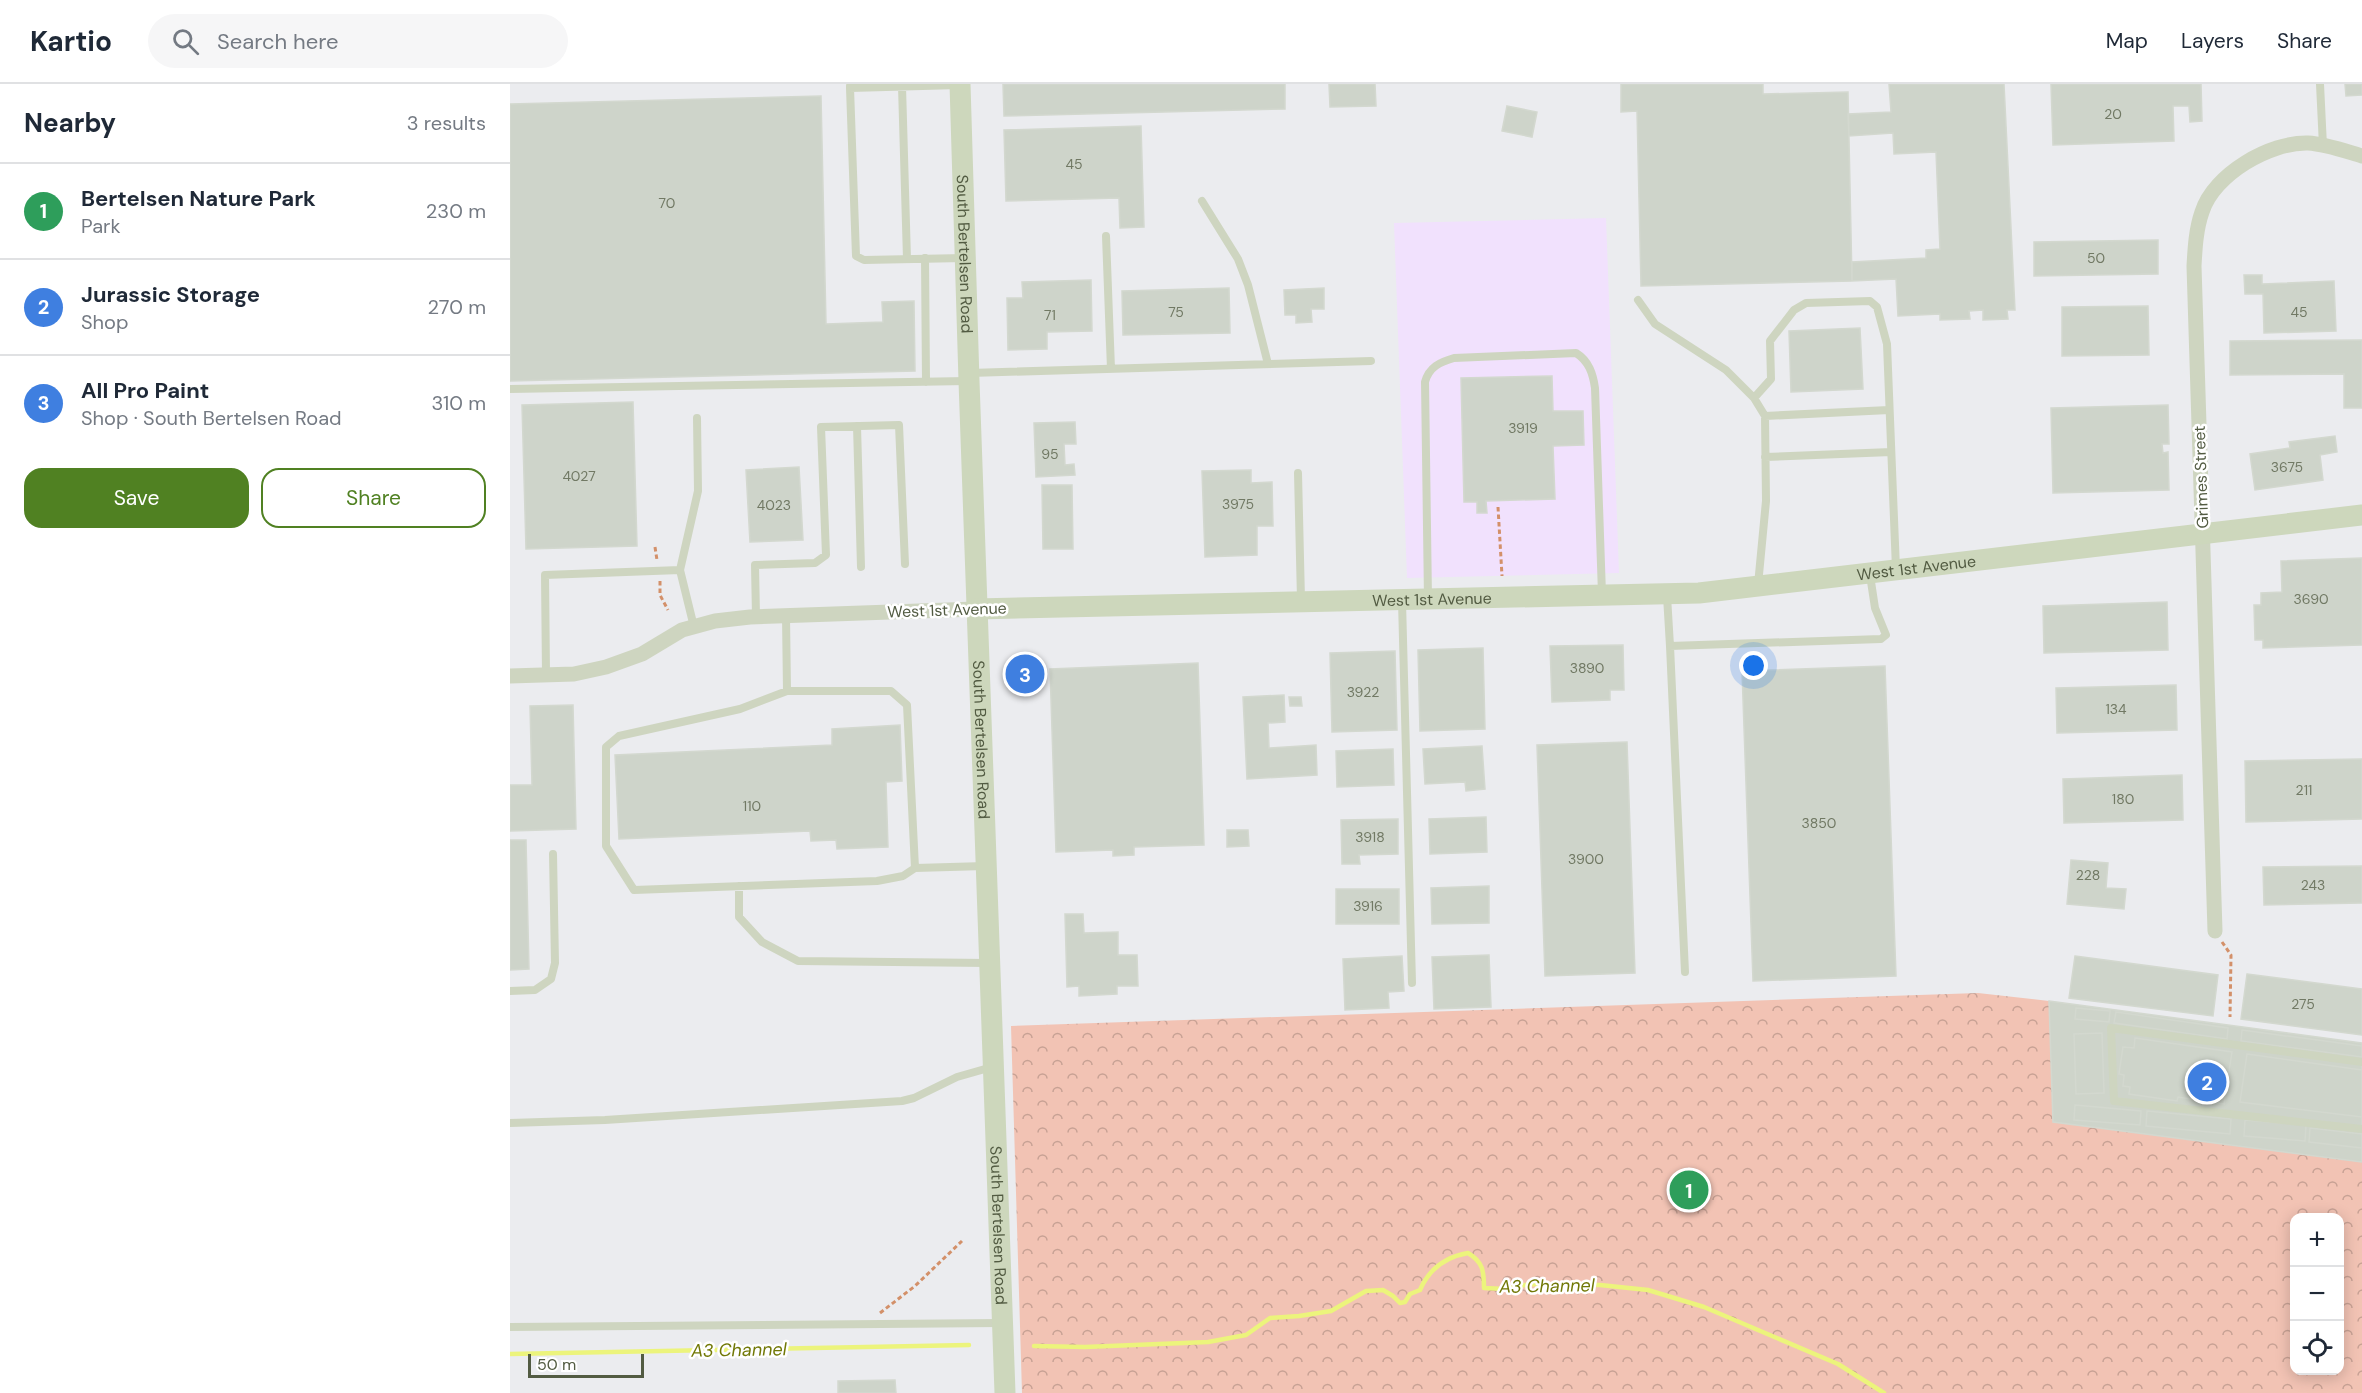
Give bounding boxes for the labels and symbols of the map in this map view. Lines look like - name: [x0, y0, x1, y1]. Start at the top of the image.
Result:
- house number: 20: [2104, 105, 2122, 123]
- house number: 45: [1065, 155, 1083, 173]
- street label: South Bertelsen Road: [952, 174, 978, 334]
- house number: 70: [659, 194, 675, 212]
- house number: 50: [2087, 249, 2105, 267]
- house number: 75: [1168, 303, 1184, 321]
- house number: 45: [2290, 303, 2308, 321]
- house number: 71: [1044, 306, 1056, 324]
- house number: 3919: [1508, 419, 1538, 437]
- street label: Grimes Street: [2189, 425, 2213, 529]
- house number: 95: [1041, 445, 1059, 463]
- house number: 3675: [2271, 458, 2303, 476]
- house number: 4027: [562, 467, 596, 485]
- house number: 3975: [1222, 495, 1254, 513]
- house number: 4023: [757, 496, 791, 514]
- street label: West 1st Avenue: [1856, 550, 1977, 585]
- street label: West 1st Avenue: [1372, 587, 1492, 611]
- house number: 3690: [2293, 590, 2329, 608]
- street label: West 1st Avenue: [887, 597, 1007, 623]
- your location: [1739, 651, 1768, 680]
- pin: 3: [1006, 652, 1044, 696]
- house number: 3890: [1570, 659, 1604, 677]
- street label: South Bertelsen Road: [968, 660, 995, 819]
- house number: 3922: [1347, 683, 1379, 701]
- house number: 134: [2105, 700, 2127, 718]
- house number: 211: [2296, 781, 2312, 799]
- house number: 180: [2112, 790, 2134, 808]
- house number: 110: [743, 797, 761, 815]
- house number: 3850: [1802, 814, 1836, 832]
- house number: 3918: [1355, 828, 1385, 846]
- house number: 3900: [1568, 850, 1604, 868]
- house number: 228: [2076, 866, 2100, 884]
- house number: 243: [2301, 876, 2325, 894]
- house number: 3916: [1353, 897, 1383, 915]
- house number: 275: [2291, 995, 2315, 1013]
- pin: 2: [2188, 1060, 2226, 1104]
- street label: South Bertelsen Road: [986, 1146, 1012, 1305]
- pin: 1: [1670, 1168, 1708, 1212]
- water label: A3 Channel: [1498, 1273, 1596, 1299]
- water label: A3 Channel: [690, 1337, 788, 1363]
- scale bar: [528, 1351, 644, 1378]

